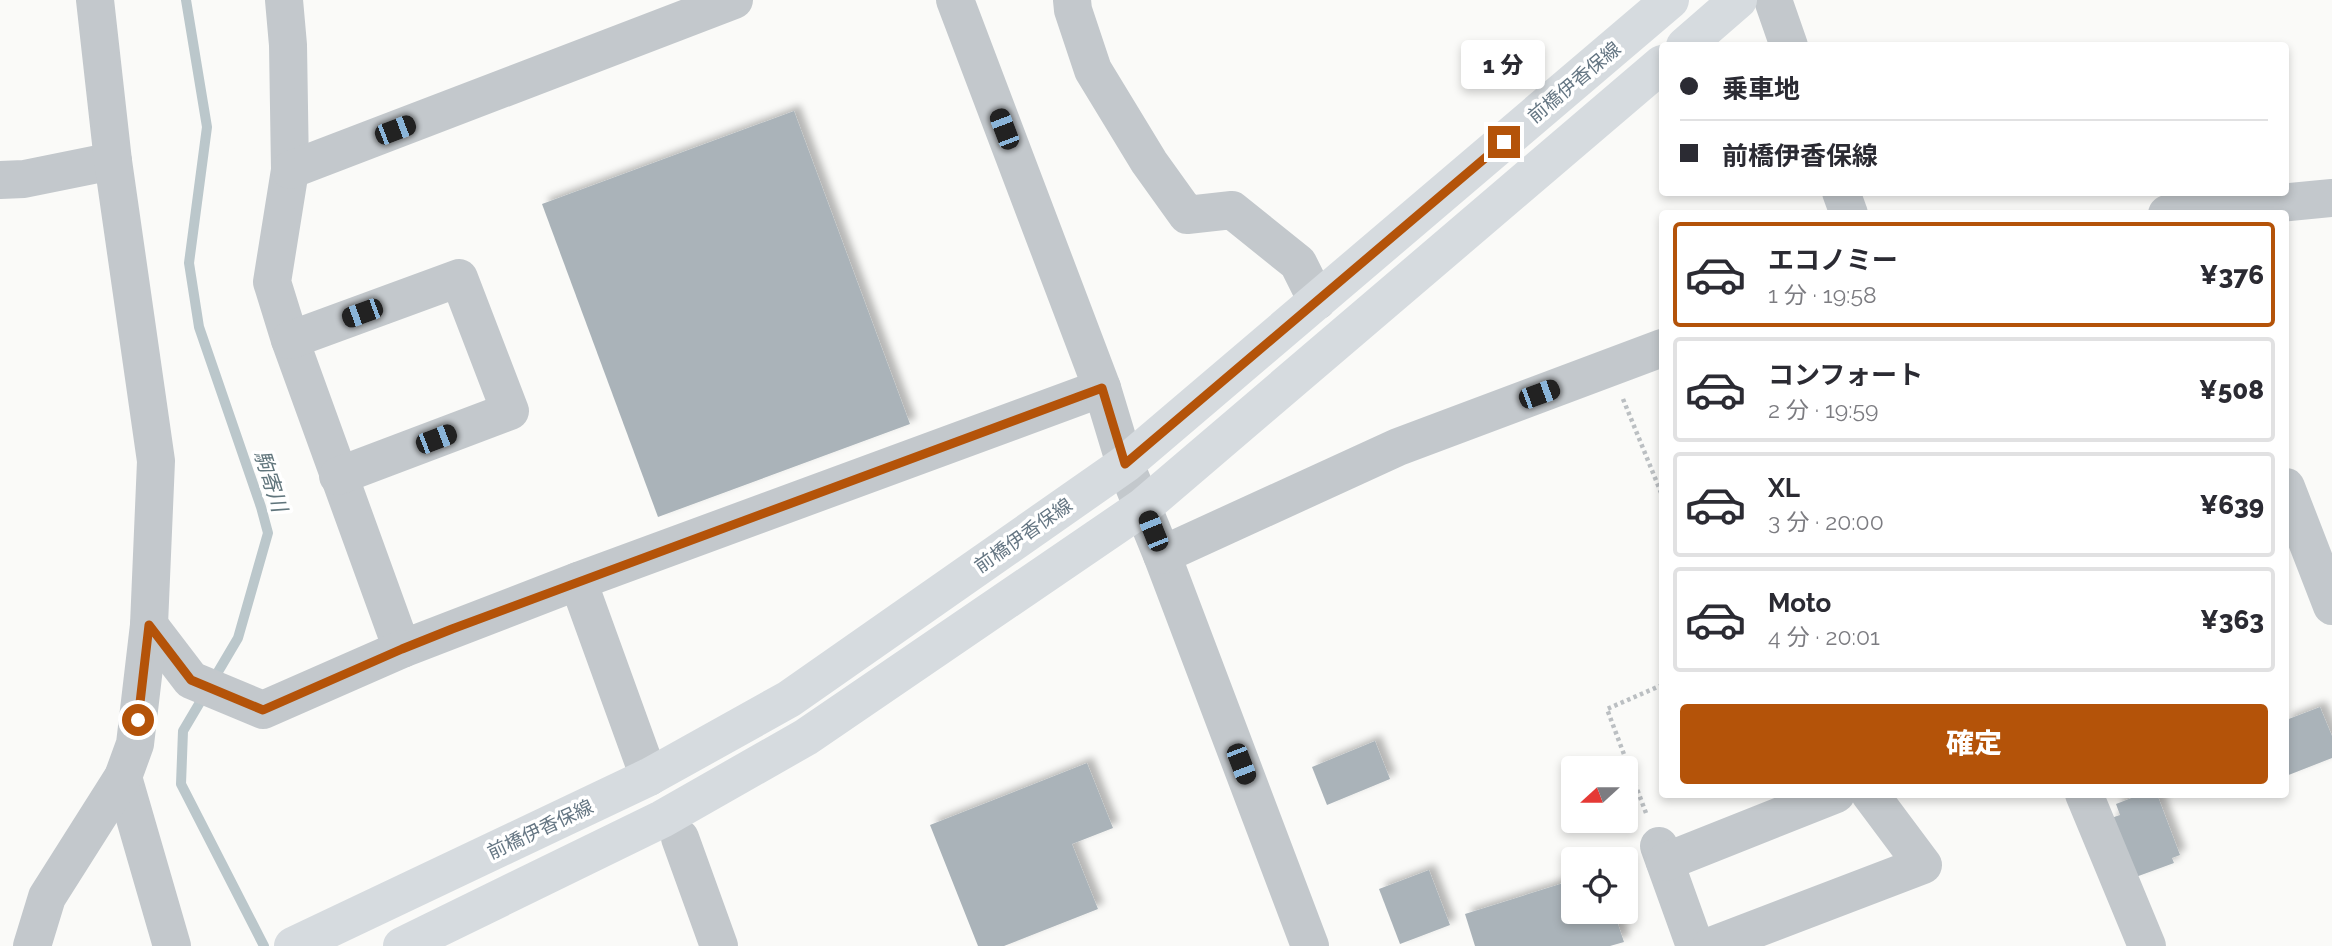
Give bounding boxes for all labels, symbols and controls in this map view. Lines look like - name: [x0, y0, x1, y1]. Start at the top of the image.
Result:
- street label: 前橋伊香保線: [1523, 37, 1625, 127]
- callout: 1 分: [1462, 40, 1546, 90]
- text: 1 分: [1483, 51, 1523, 78]
- text: 乗車地: [1722, 74, 1800, 104]
- car: [987, 106, 1022, 152]
- car: [372, 113, 419, 147]
- route end: [1488, 126, 1520, 158]
- text: 前橋伊香保線: [1722, 141, 1878, 171]
- icon: car: [1684, 243, 1747, 306]
- text: エコノミー: [1768, 245, 1898, 275]
- text: ¥376: [2200, 260, 2264, 290]
- text: 1 分 · 19:58: [1768, 281, 1877, 308]
- car: [339, 296, 386, 330]
- icon: car: [1684, 358, 1747, 421]
- text: コンフォート: [1768, 360, 1923, 390]
- text: ¥508: [2199, 375, 2264, 405]
- car: [1516, 377, 1563, 411]
- text: 2 分 · 19:59: [1768, 396, 1879, 423]
- car: [413, 422, 460, 456]
- water label: 駒寄川: [249, 447, 293, 517]
- icon: car: [1684, 473, 1747, 536]
- text: XL: [1768, 473, 1800, 503]
- text: ¥639: [2199, 490, 2264, 520]
- street label: 前橋伊香保線: [970, 493, 1076, 577]
- car: [1136, 508, 1171, 554]
- text: 3 分 · 20:00: [1768, 508, 1884, 535]
- icon: car: [1684, 588, 1747, 651]
- text: Moto: [1768, 588, 1831, 618]
- text: ¥363: [2200, 605, 2264, 635]
- text: 4 分 · 20:01: [1768, 623, 1880, 650]
- route start: [122, 704, 154, 736]
- button: 確定: [1680, 704, 2268, 784]
- car: [1224, 741, 1259, 787]
- north arrow: [1561, 756, 1638, 833]
- map controls: [1561, 756, 1638, 924]
- street label: 前橋伊香保線: [484, 795, 596, 863]
- button: locate: [1561, 847, 1638, 924]

